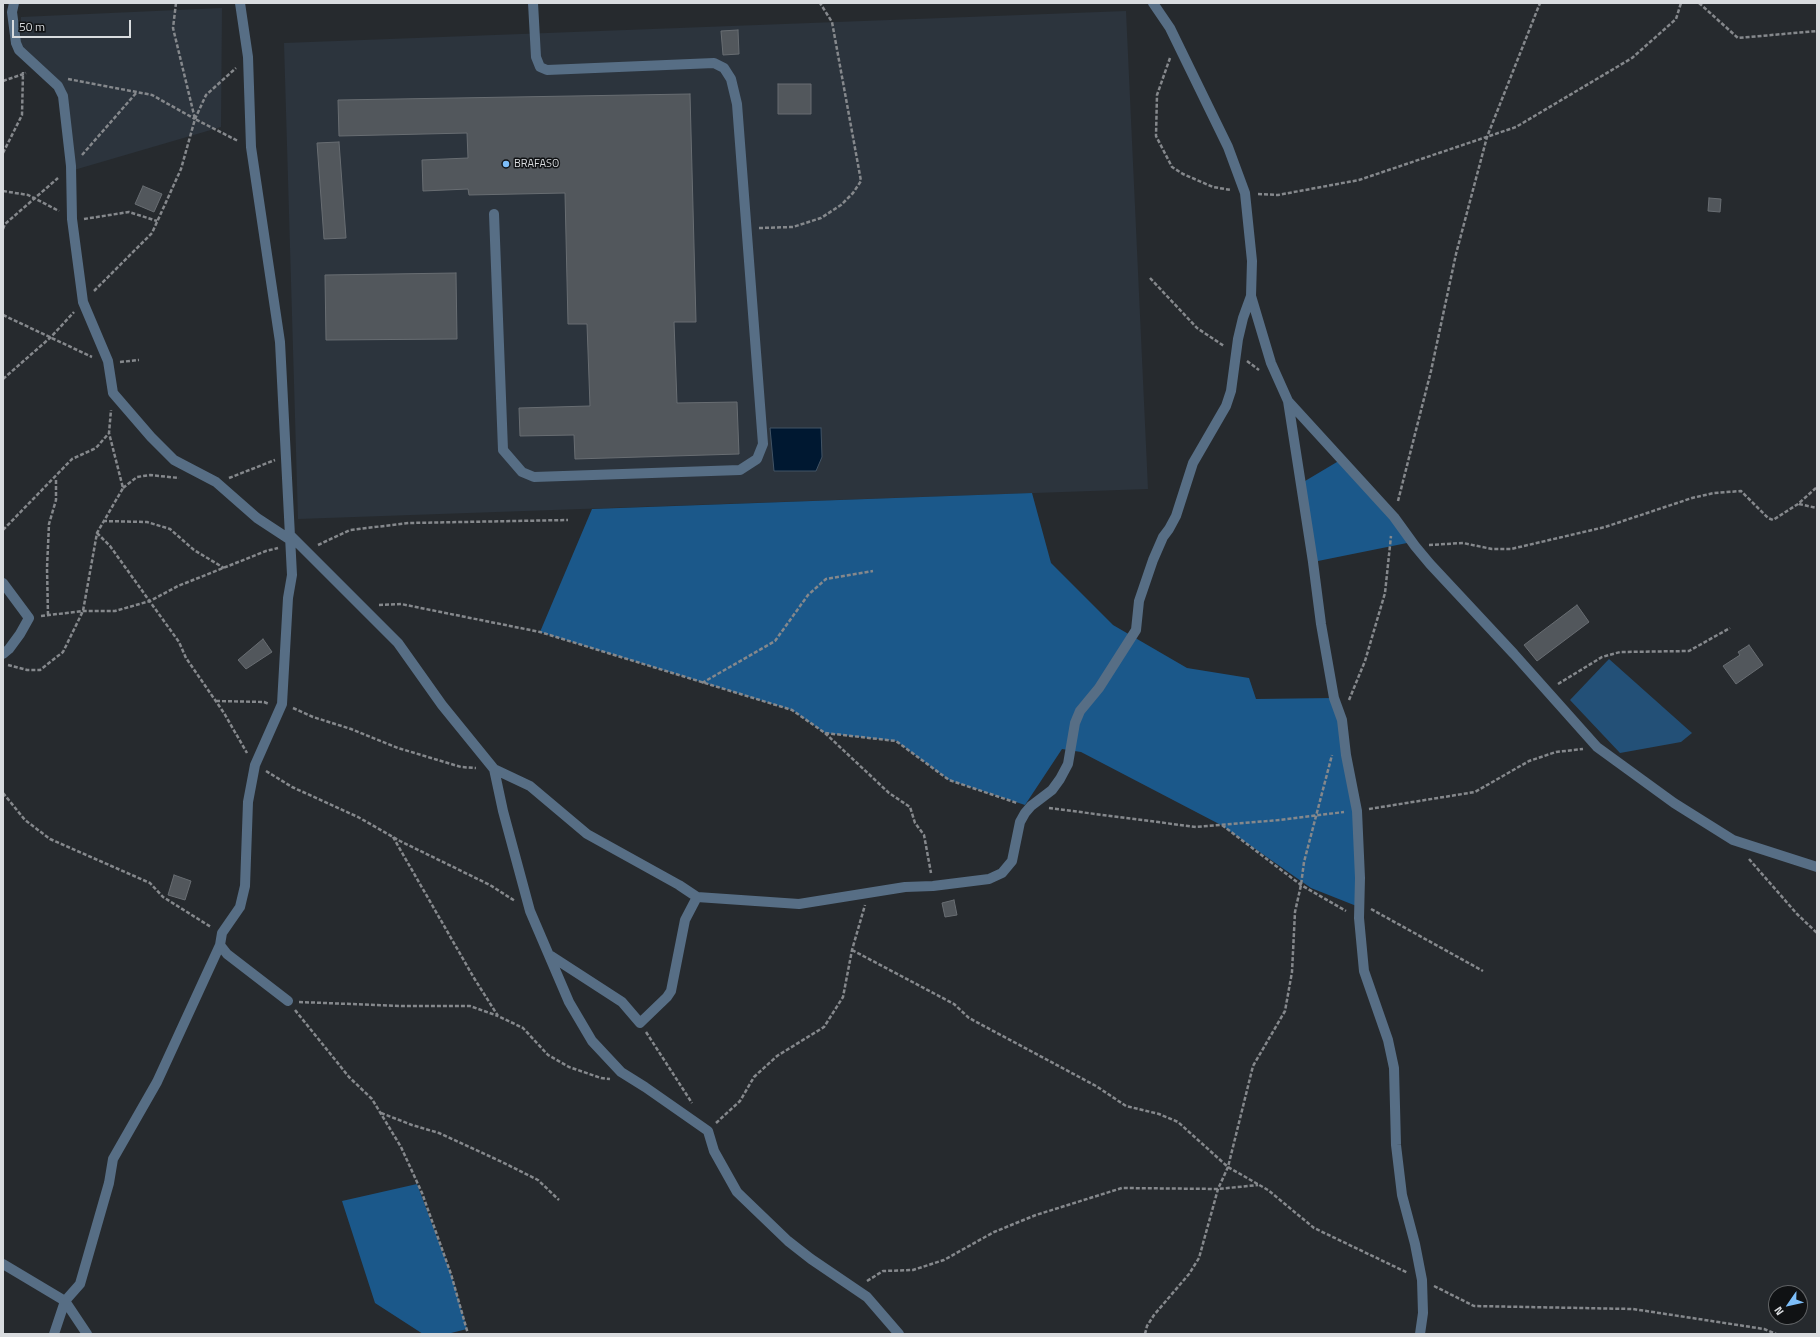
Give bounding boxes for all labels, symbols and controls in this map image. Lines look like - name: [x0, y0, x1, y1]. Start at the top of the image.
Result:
- scale bar: [14, 12, 133, 38]
- text: 50 m: [19, 17, 45, 36]
- place label: BRAFASO: [514, 157, 559, 171]
- marker: BRAFASO: [501, 159, 511, 169]
- north arrow: [1768, 1285, 1808, 1325]
- text: N: [1770, 1304, 1788, 1319]

